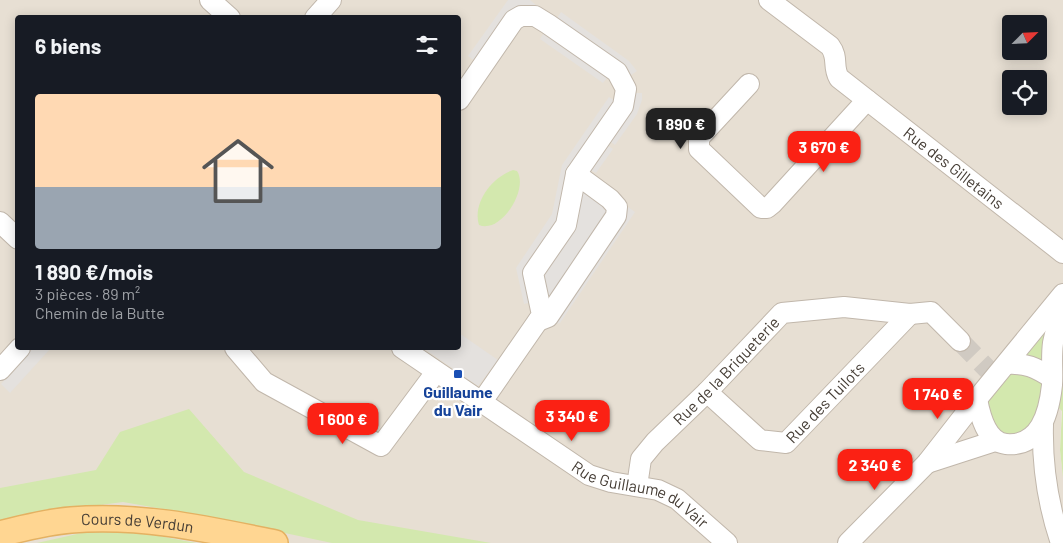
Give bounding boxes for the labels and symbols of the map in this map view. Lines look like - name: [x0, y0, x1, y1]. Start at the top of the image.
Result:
- north arrow: [1002, 15, 1048, 60]
- pin: 1 890 €: [635, 108, 727, 150]
- street label: Rue des Gilletains: [900, 122, 1008, 213]
- pin: 3 670 €: [778, 130, 870, 173]
- street label: Rue de la Briqueterie: [669, 312, 783, 429]
- street label: Rue des Tuilots: [781, 358, 868, 447]
- marker: Guillaume du Vair: [452, 368, 464, 380]
- pin: 1 740 €: [892, 378, 984, 420]
- place label: Guillaume du Vair: [423, 382, 493, 419]
- pin: 3 340 €: [526, 400, 618, 442]
- pin: 1 600 €: [297, 402, 389, 445]
- pin: 2 340 €: [829, 448, 921, 491]
- street label: Rue Guillaume du Vair: [569, 456, 713, 531]
- street label: Cours de Verdun: [81, 509, 195, 536]

